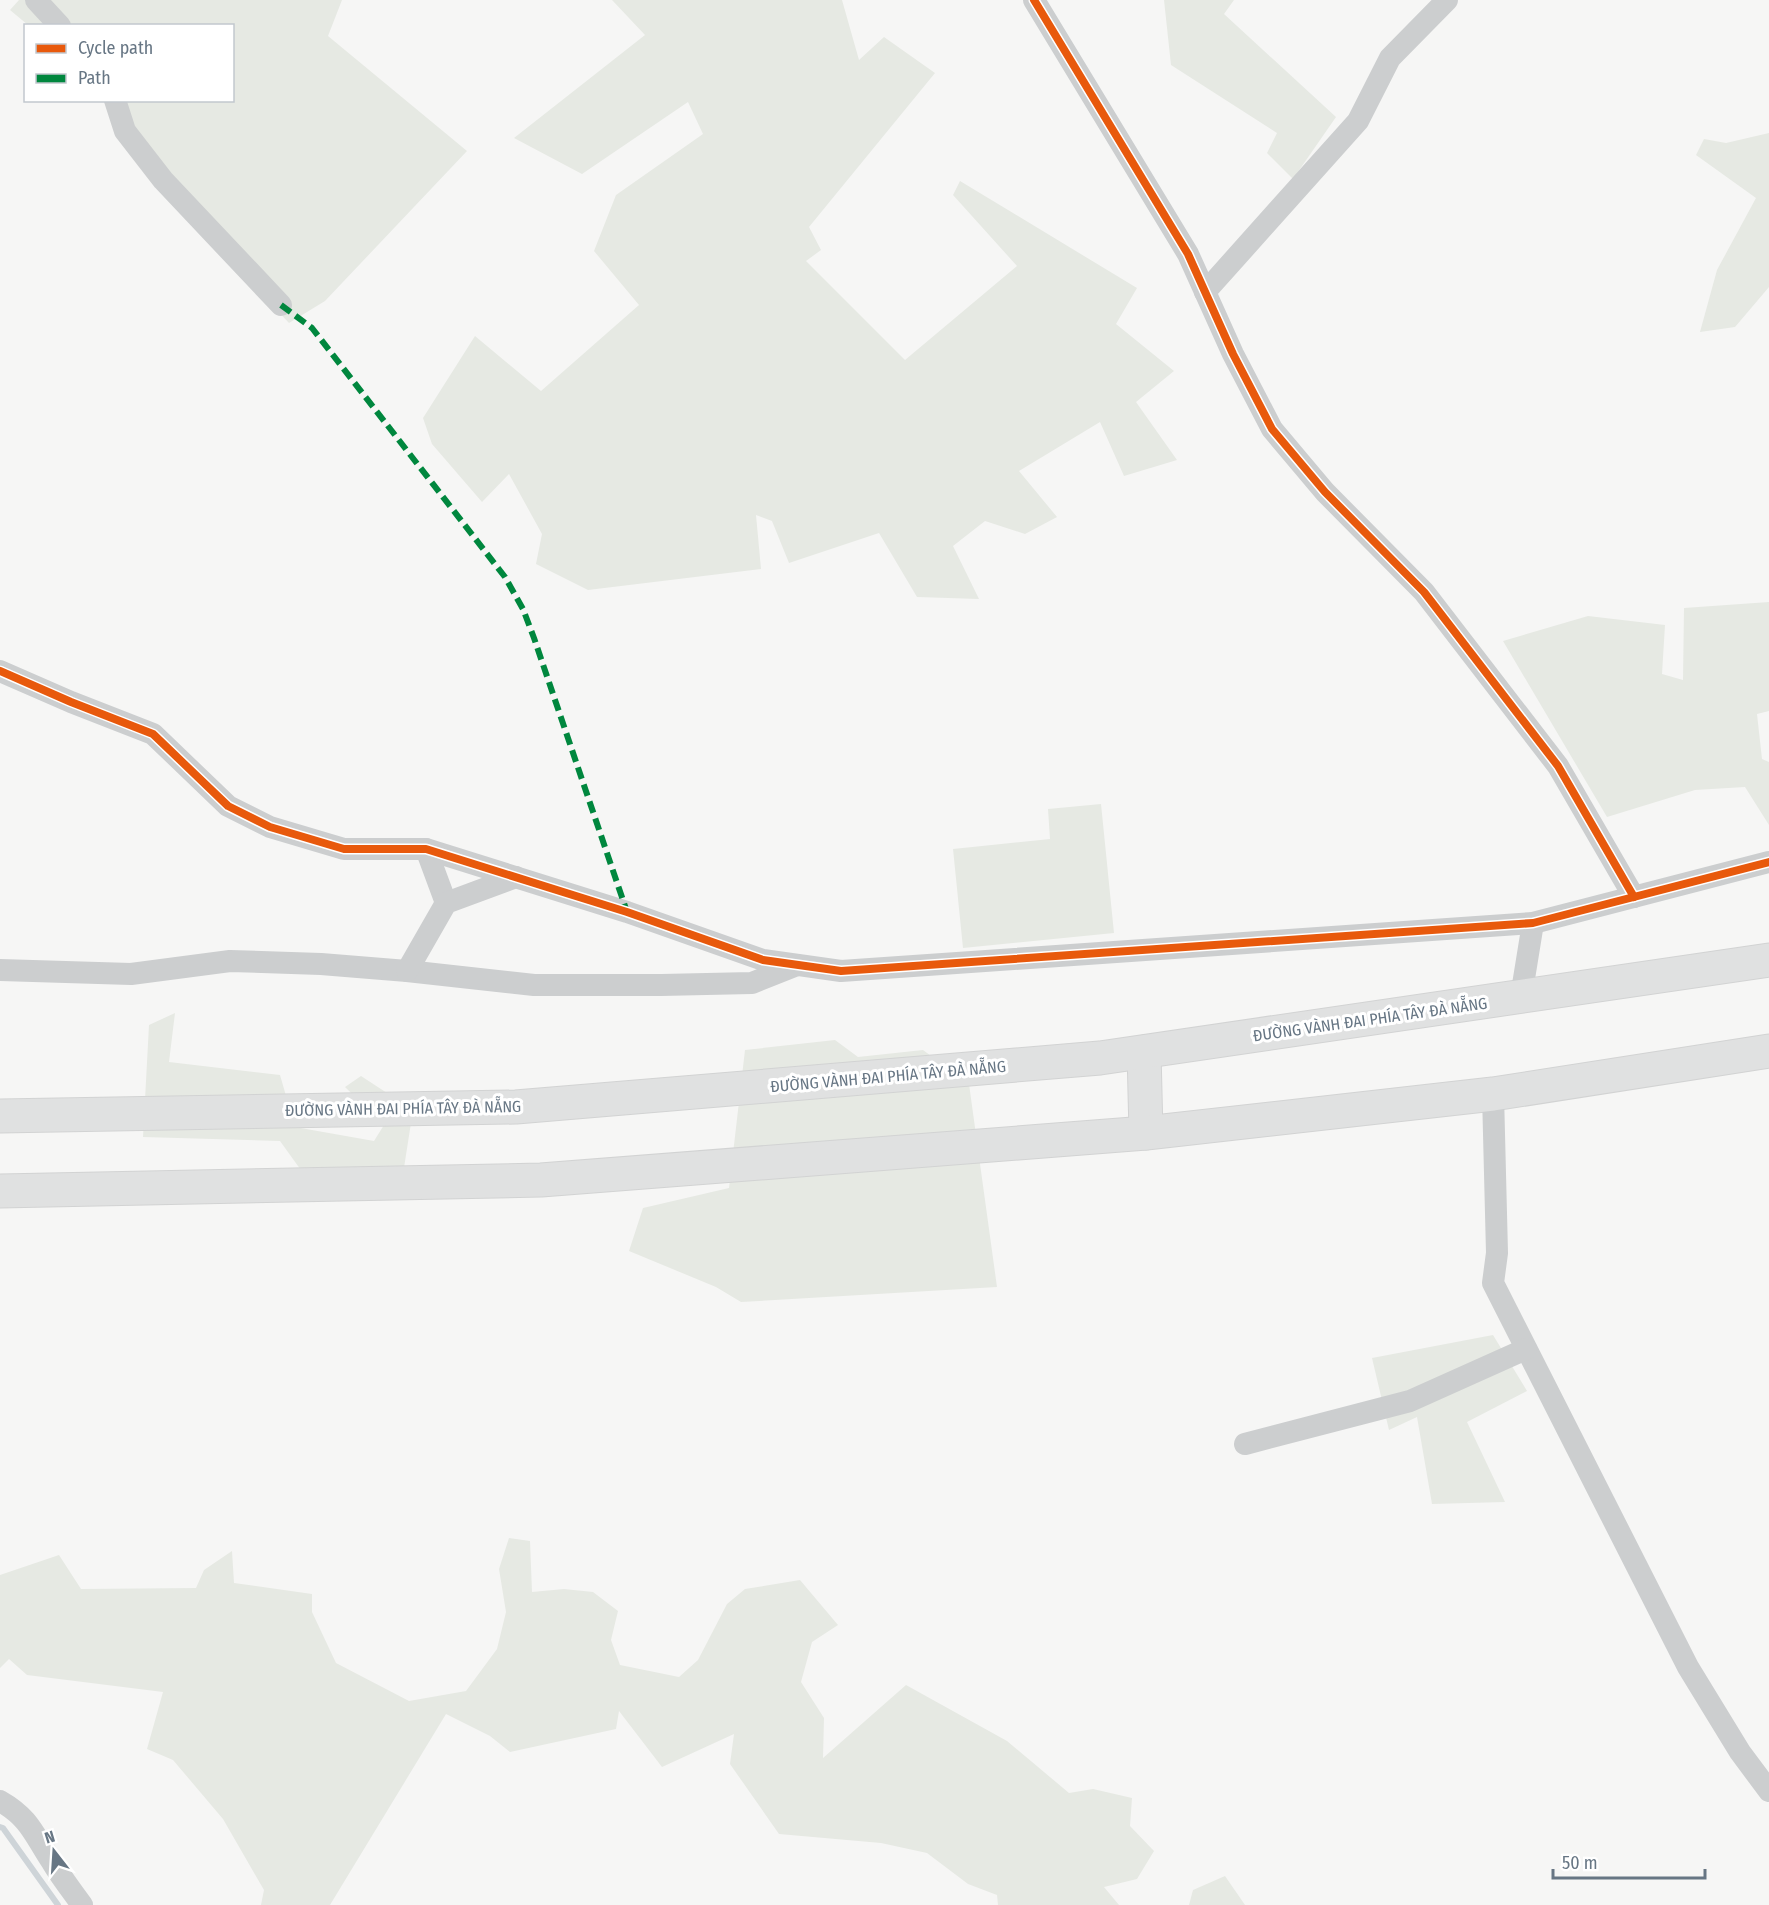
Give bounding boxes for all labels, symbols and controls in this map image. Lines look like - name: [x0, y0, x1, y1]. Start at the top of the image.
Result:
- legend: [24, 24, 234, 102]
- text: Cycle path: [78, 37, 153, 59]
- text: Path: [78, 67, 111, 89]
- street label: ĐƯỜNG VÀNH ĐAI PHÍA TÂY ĐÀ NẴNG: [1251, 992, 1488, 1045]
- street label: ĐƯỜNG VÀNH ĐAI PHÍA TÂY ĐÀ NẴNG: [769, 1055, 1007, 1096]
- street label: ĐƯỜNG VÀNH ĐAI PHÍA TÂY ĐÀ NẴNG: [285, 1095, 521, 1120]
- north arrow: [24, 1821, 84, 1881]
- text: N: [42, 1827, 57, 1848]
- scale bar: [1553, 1842, 1704, 1880]
- text: 50 m: [1562, 1852, 1598, 1874]

